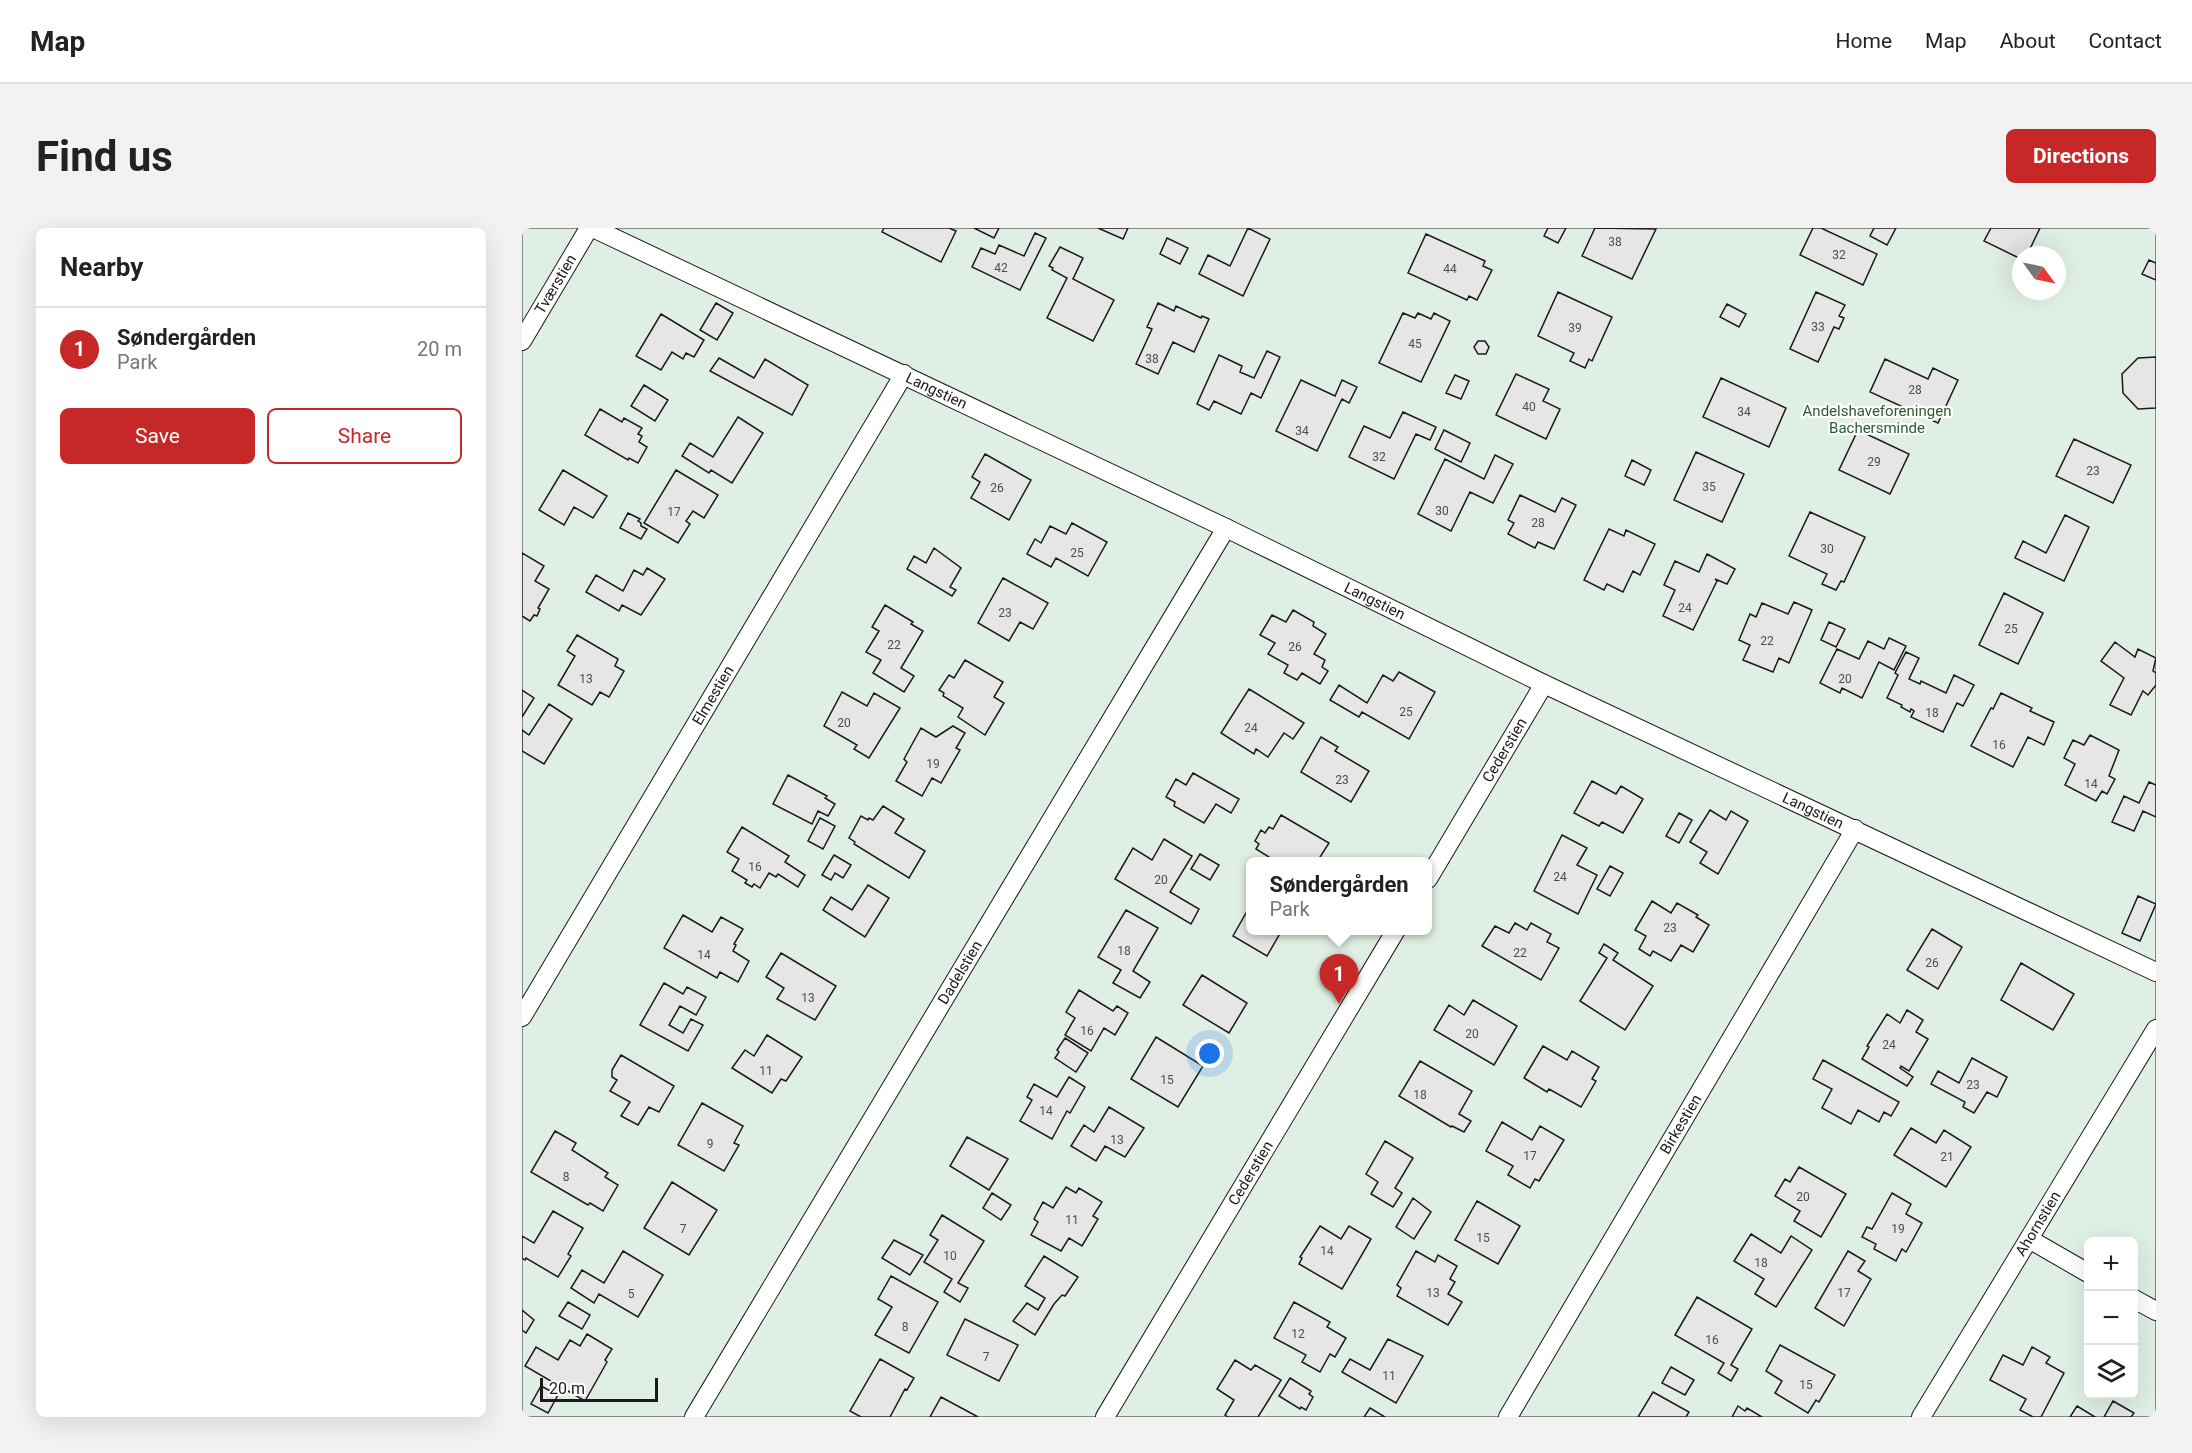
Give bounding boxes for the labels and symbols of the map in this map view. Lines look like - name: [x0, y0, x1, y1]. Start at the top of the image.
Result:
- house number: 38: [1608, 235, 1622, 249]
- north arrow: [2012, 246, 2066, 300]
- house number: 32: [1832, 248, 1846, 262]
- street label: Tværstien: [531, 251, 580, 317]
- house number: 42: [994, 261, 1008, 275]
- house number: 44: [1443, 262, 1457, 276]
- house number: 33: [1811, 320, 1825, 334]
- house number: 39: [1568, 321, 1582, 335]
- house number: 45: [1408, 337, 1422, 351]
- house number: 38: [1145, 352, 1159, 366]
- street label: Langstien: [903, 369, 970, 413]
- house number: 28: [1908, 383, 1922, 397]
- house number: 40: [1522, 400, 1536, 414]
- park label: Andelshaveforeningen Bachersminde: [1803, 402, 1951, 437]
- house number: 34: [1737, 405, 1751, 419]
- house number: 34: [1295, 424, 1309, 438]
- house number: 32: [1372, 450, 1386, 464]
- house number: 29: [1867, 455, 1881, 469]
- house number: 23: [2086, 464, 2100, 478]
- house number: 35: [1702, 480, 1716, 494]
- house number: 26: [990, 481, 1004, 495]
- house number: 30: [1435, 504, 1449, 518]
- house number: 17: [667, 505, 681, 519]
- house number: 28: [1531, 516, 1545, 530]
- house number: 30: [1820, 542, 1834, 556]
- house number: 25: [1070, 546, 1084, 560]
- street label: Langstien: [1341, 578, 1408, 623]
- house number: 24: [1678, 601, 1692, 615]
- house number: 23: [998, 606, 1012, 620]
- house number: 25: [2004, 622, 2018, 636]
- house number: 22: [1760, 634, 1774, 648]
- house number: 22: [887, 638, 901, 652]
- house number: 26: [1288, 640, 1302, 654]
- street label: Elmestien: [688, 663, 738, 728]
- house number: 13: [579, 672, 593, 686]
- house number: 20: [1838, 672, 1852, 686]
- house number: 25: [1399, 705, 1413, 719]
- house number: 18: [1925, 706, 1939, 720]
- street label: Cederstien: [1479, 715, 1531, 786]
- house number: 20: [837, 716, 851, 730]
- house number: 24: [1244, 721, 1258, 735]
- house number: 16: [1992, 738, 2006, 752]
- house number: 19: [926, 757, 940, 771]
- house number: 23: [1335, 773, 1349, 787]
- house number: 14: [2084, 777, 2098, 791]
- street label: Langstien: [1779, 788, 1847, 833]
- house number: 16: [748, 860, 762, 874]
- house number: 24: [1553, 870, 1567, 884]
- house number: 20: [1154, 873, 1168, 887]
- house number: 23: [1663, 921, 1677, 935]
- street label: Dadelstien: [934, 938, 986, 1007]
- house number: 18: [1117, 944, 1131, 958]
- house number: 22: [1513, 946, 1527, 960]
- house number: 14: [697, 948, 711, 962]
- pin: 1: [1320, 954, 1358, 1004]
- house number: 26: [1925, 956, 1939, 970]
- house number: 13: [801, 991, 815, 1005]
- house number: 16: [1080, 1024, 1094, 1038]
- house number: 20: [1465, 1027, 1479, 1041]
- house number: 24: [1882, 1038, 1896, 1052]
- your location: [1195, 1039, 1224, 1068]
- house number: 11: [759, 1064, 773, 1078]
- house number: 15: [1160, 1073, 1174, 1087]
- house number: 23: [1966, 1078, 1980, 1092]
- house number: 18: [1413, 1088, 1427, 1102]
- street label: Birkestien: [1656, 1091, 1705, 1157]
- house number: 14: [1039, 1104, 1053, 1118]
- house number: 13: [1110, 1133, 1124, 1147]
- house number: 9: [707, 1137, 713, 1151]
- street label: Cederstien: [1225, 1138, 1277, 1209]
- house number: 17: [1523, 1149, 1537, 1163]
- house number: 21: [1940, 1150, 1954, 1164]
- house number: 8: [563, 1170, 570, 1184]
- street label: Ahornstien: [2012, 1188, 2065, 1259]
- house number: 20: [1796, 1190, 1810, 1204]
- house number: 11: [1065, 1213, 1079, 1227]
- house number: 7: [680, 1222, 687, 1236]
- house number: 19: [1891, 1222, 1905, 1236]
- house number: 15: [1476, 1231, 1490, 1245]
- house number: 14: [1320, 1244, 1334, 1258]
- house number: 10: [943, 1249, 957, 1263]
- house number: 18: [1754, 1256, 1768, 1270]
- house number: 13: [1426, 1286, 1440, 1300]
- house number: 17: [1837, 1286, 1851, 1300]
- house number: 5: [628, 1287, 635, 1301]
- house number: 8: [902, 1320, 909, 1334]
- house number: 12: [1291, 1327, 1305, 1341]
- house number: 16: [1705, 1333, 1719, 1347]
- house number: 7: [983, 1350, 990, 1364]
- house number: 11: [1382, 1369, 1396, 1383]
- scale bar: [540, 1375, 658, 1402]
- house number: 15: [1799, 1378, 1813, 1392]

